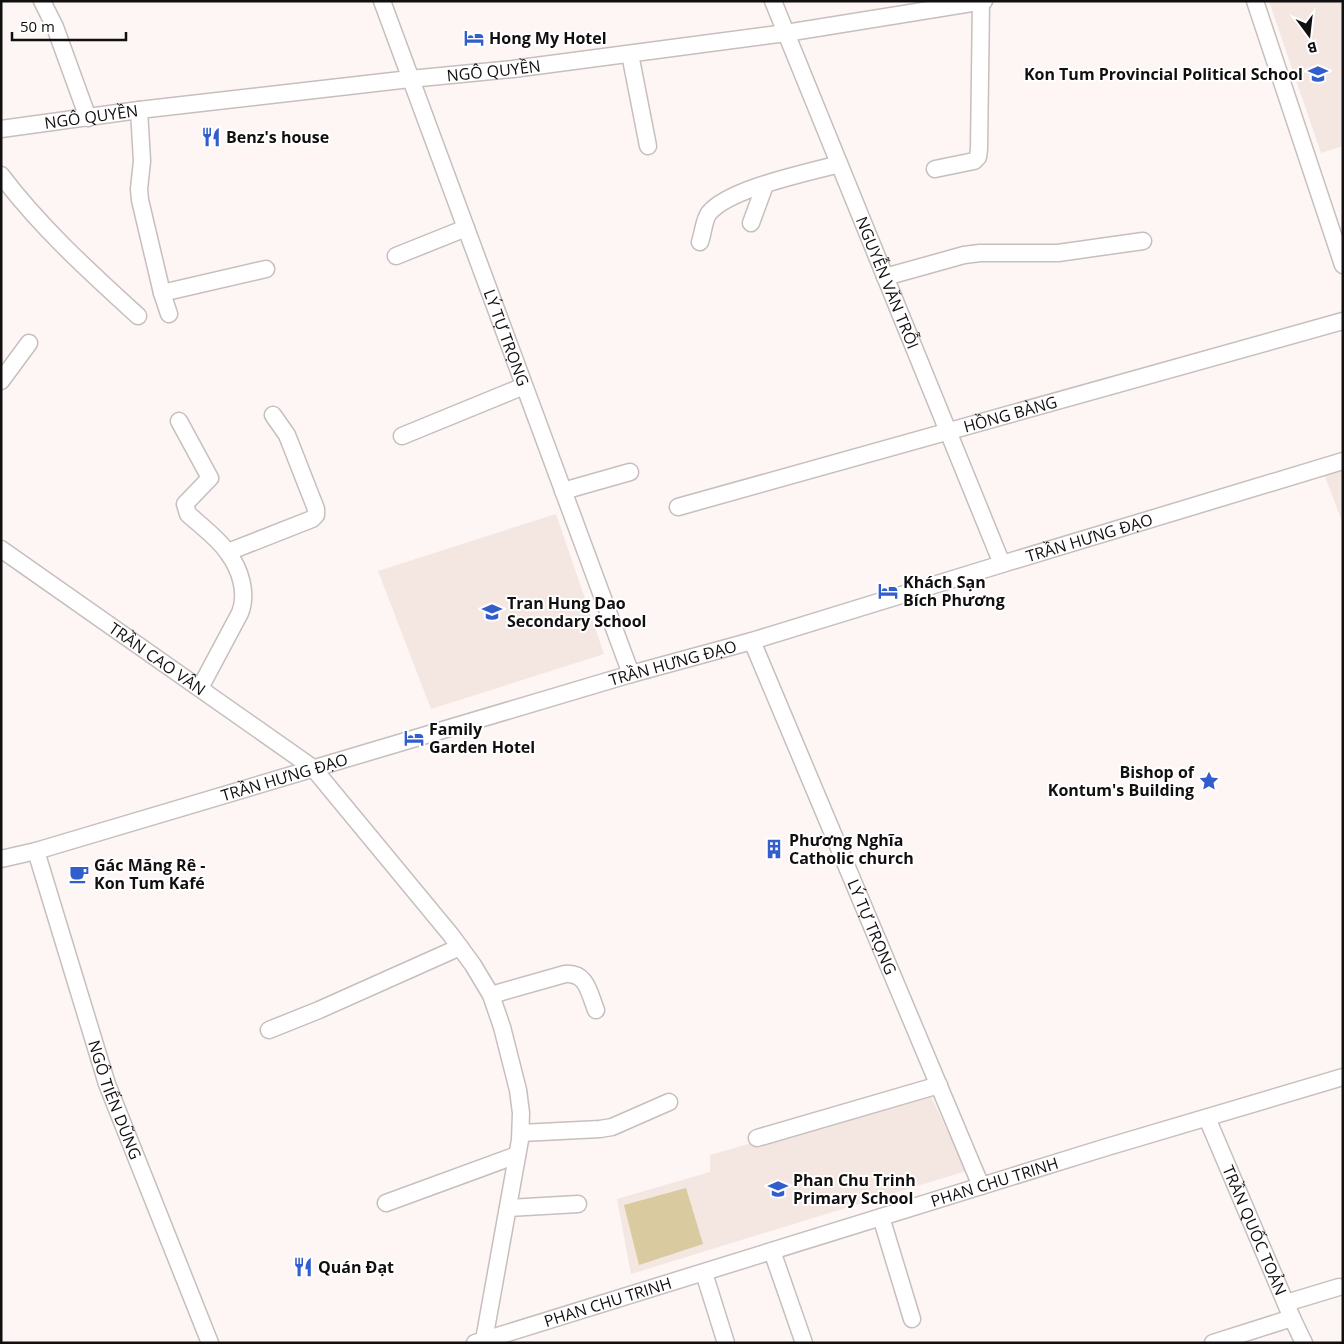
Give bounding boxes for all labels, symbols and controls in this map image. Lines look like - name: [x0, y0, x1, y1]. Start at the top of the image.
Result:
- scale bar: [12, 10, 126, 42]
- north arrow: [1284, 10, 1334, 60]
- text: 50 m: [20, 16, 55, 36]
- hotel icon: Hong My Hotel: [463, 27, 485, 49]
- place label: Hong My Hotel: [489, 27, 607, 49]
- text: B: [1305, 38, 1319, 58]
- street label: NGÔ QUYỀN: [446, 54, 542, 86]
- place label: Kon Tum Provincial Political School: [1024, 63, 1303, 85]
- school or university icon: Kon Tum Provincial Political School: [1307, 63, 1329, 85]
- street label: NGÔ QUYỀN: [43, 99, 139, 134]
- restaurant icon: Benz's house: [200, 126, 222, 148]
- place label: Benz's house: [226, 126, 329, 148]
- street label: NGUYỄN VĂN TRỖI: [851, 213, 924, 352]
- street label: LÝ TỰ TRỌNG: [479, 286, 535, 389]
- street label: HỒNG BÀNG: [961, 391, 1060, 438]
- street label: TRẦN HƯNG ĐẠO: [1023, 508, 1155, 567]
- place label: Khách Sạn Bích Phương: [903, 571, 1005, 611]
- hotel icon: Khách Sạn Bích Phương: [877, 580, 899, 602]
- place label: Tran Hung Dao Secondary School: [507, 592, 646, 632]
- school or university icon: Tran Hung Dao Secondary School: [481, 601, 503, 623]
- street label: TRẦN CAO VÂN: [105, 617, 210, 700]
- street label: TRẦN HƯNG ĐẠO: [607, 635, 739, 691]
- place label: Family Garden Hotel: [429, 718, 535, 758]
- hotel icon: Family Garden Hotel: [403, 727, 425, 749]
- street label: TRẦN HƯNG ĐẠO: [218, 748, 350, 806]
- place label: Bishop of Kontum's Building: [1048, 761, 1195, 801]
- place icon: Bishop of Kontum's Building: [1198, 770, 1220, 792]
- place label: Phương Nghĩa Catholic church: [789, 829, 914, 869]
- building icon: Phương Nghĩa Catholic church: [763, 838, 785, 860]
- place label: Gác Măng Rê - Kon Tum Kafé: [94, 854, 205, 894]
- cafe icon: Gác Măng Rê - Kon Tum Kafé: [68, 863, 90, 885]
- street label: LÝ TỰ TRỌNG: [842, 876, 902, 978]
- street label: NGÔ TIẾN DŨNG: [83, 1037, 147, 1163]
- street label: PHAN CHU TRINH: [928, 1152, 1061, 1212]
- street label: TRẦN QUỐC TOẢN: [1217, 1162, 1292, 1299]
- place label: Phan Chu Trinh Primary School: [793, 1169, 916, 1209]
- school or university icon: Phan Chu Trinh Primary School: [767, 1178, 789, 1200]
- restaurant icon: Quán Đạt: [292, 1256, 314, 1278]
- place label: Quán Đạt: [318, 1256, 394, 1278]
- street label: PHAN CHU TRINH: [541, 1272, 674, 1332]

